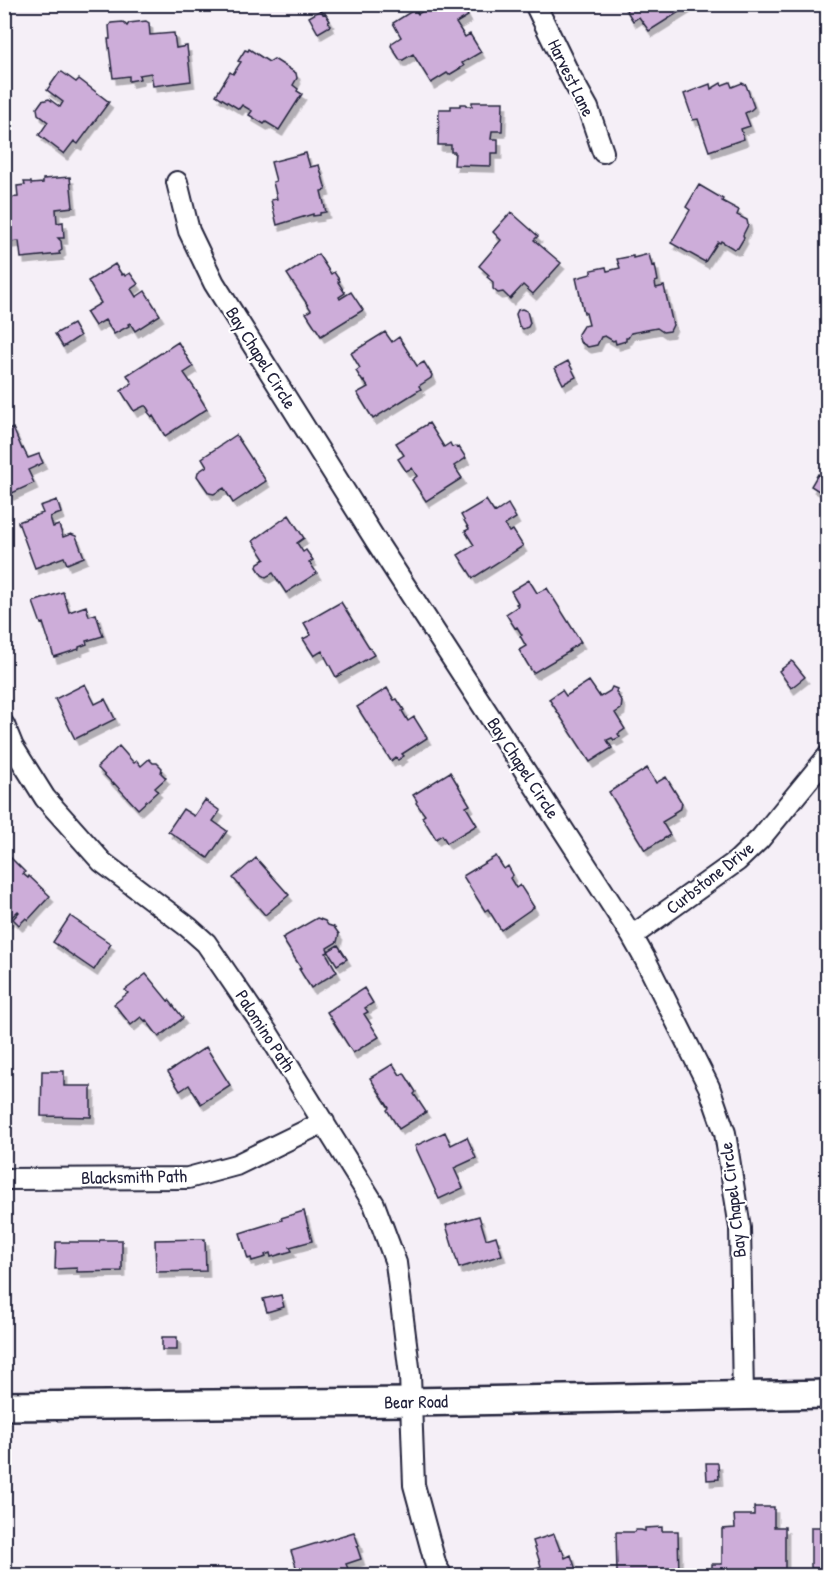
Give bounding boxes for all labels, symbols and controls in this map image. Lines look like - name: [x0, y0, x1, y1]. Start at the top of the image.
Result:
- street label: Harvest Lane: [542, 35, 601, 121]
- street label: Bay Chapel Circle: [220, 302, 303, 414]
- street label: Bay Chapel Circle: [481, 712, 565, 823]
- street label: Curbstone Drive: [661, 835, 759, 920]
- street label: Palomino Path: [230, 985, 301, 1077]
- street label: Bay Chapel Circle: [713, 1141, 752, 1259]
- street label: Blacksmith Path: [81, 1163, 188, 1190]
- street label: Bear Road: [384, 1388, 448, 1415]

